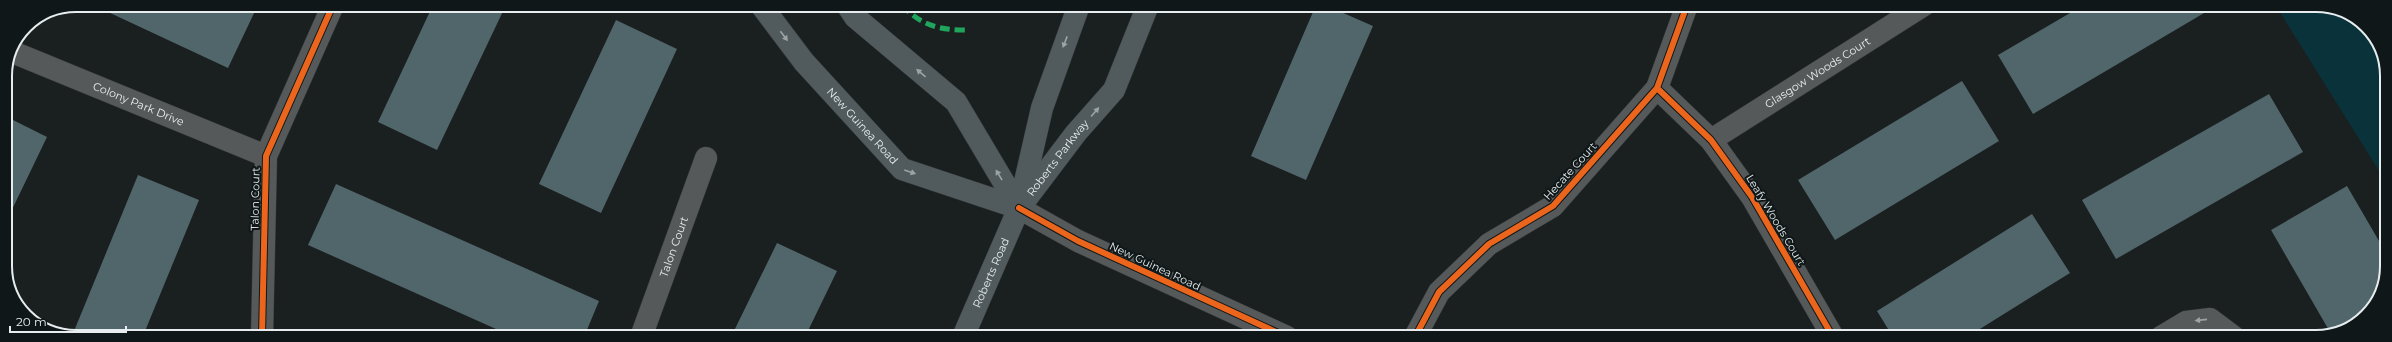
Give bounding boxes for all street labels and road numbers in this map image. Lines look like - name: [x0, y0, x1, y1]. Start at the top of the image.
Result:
- street label: Glasgow Woods Court: [1762, 34, 1873, 111]
- street label: Colony Park Drive: [91, 79, 187, 129]
- street label: New Guinea Road: [824, 85, 901, 167]
- street label: Roberts Parkway: [1024, 117, 1092, 199]
- street label: Hecate Court: [1540, 139, 1600, 203]
- street label: Talon Court: [247, 167, 263, 231]
- street label: Leafy Woods Court: [1743, 172, 1809, 269]
- street label: Talon Court: [656, 214, 691, 279]
- street label: Roberts Road: [970, 236, 1012, 310]
- street label: New Guinea Road: [1107, 239, 1203, 293]

